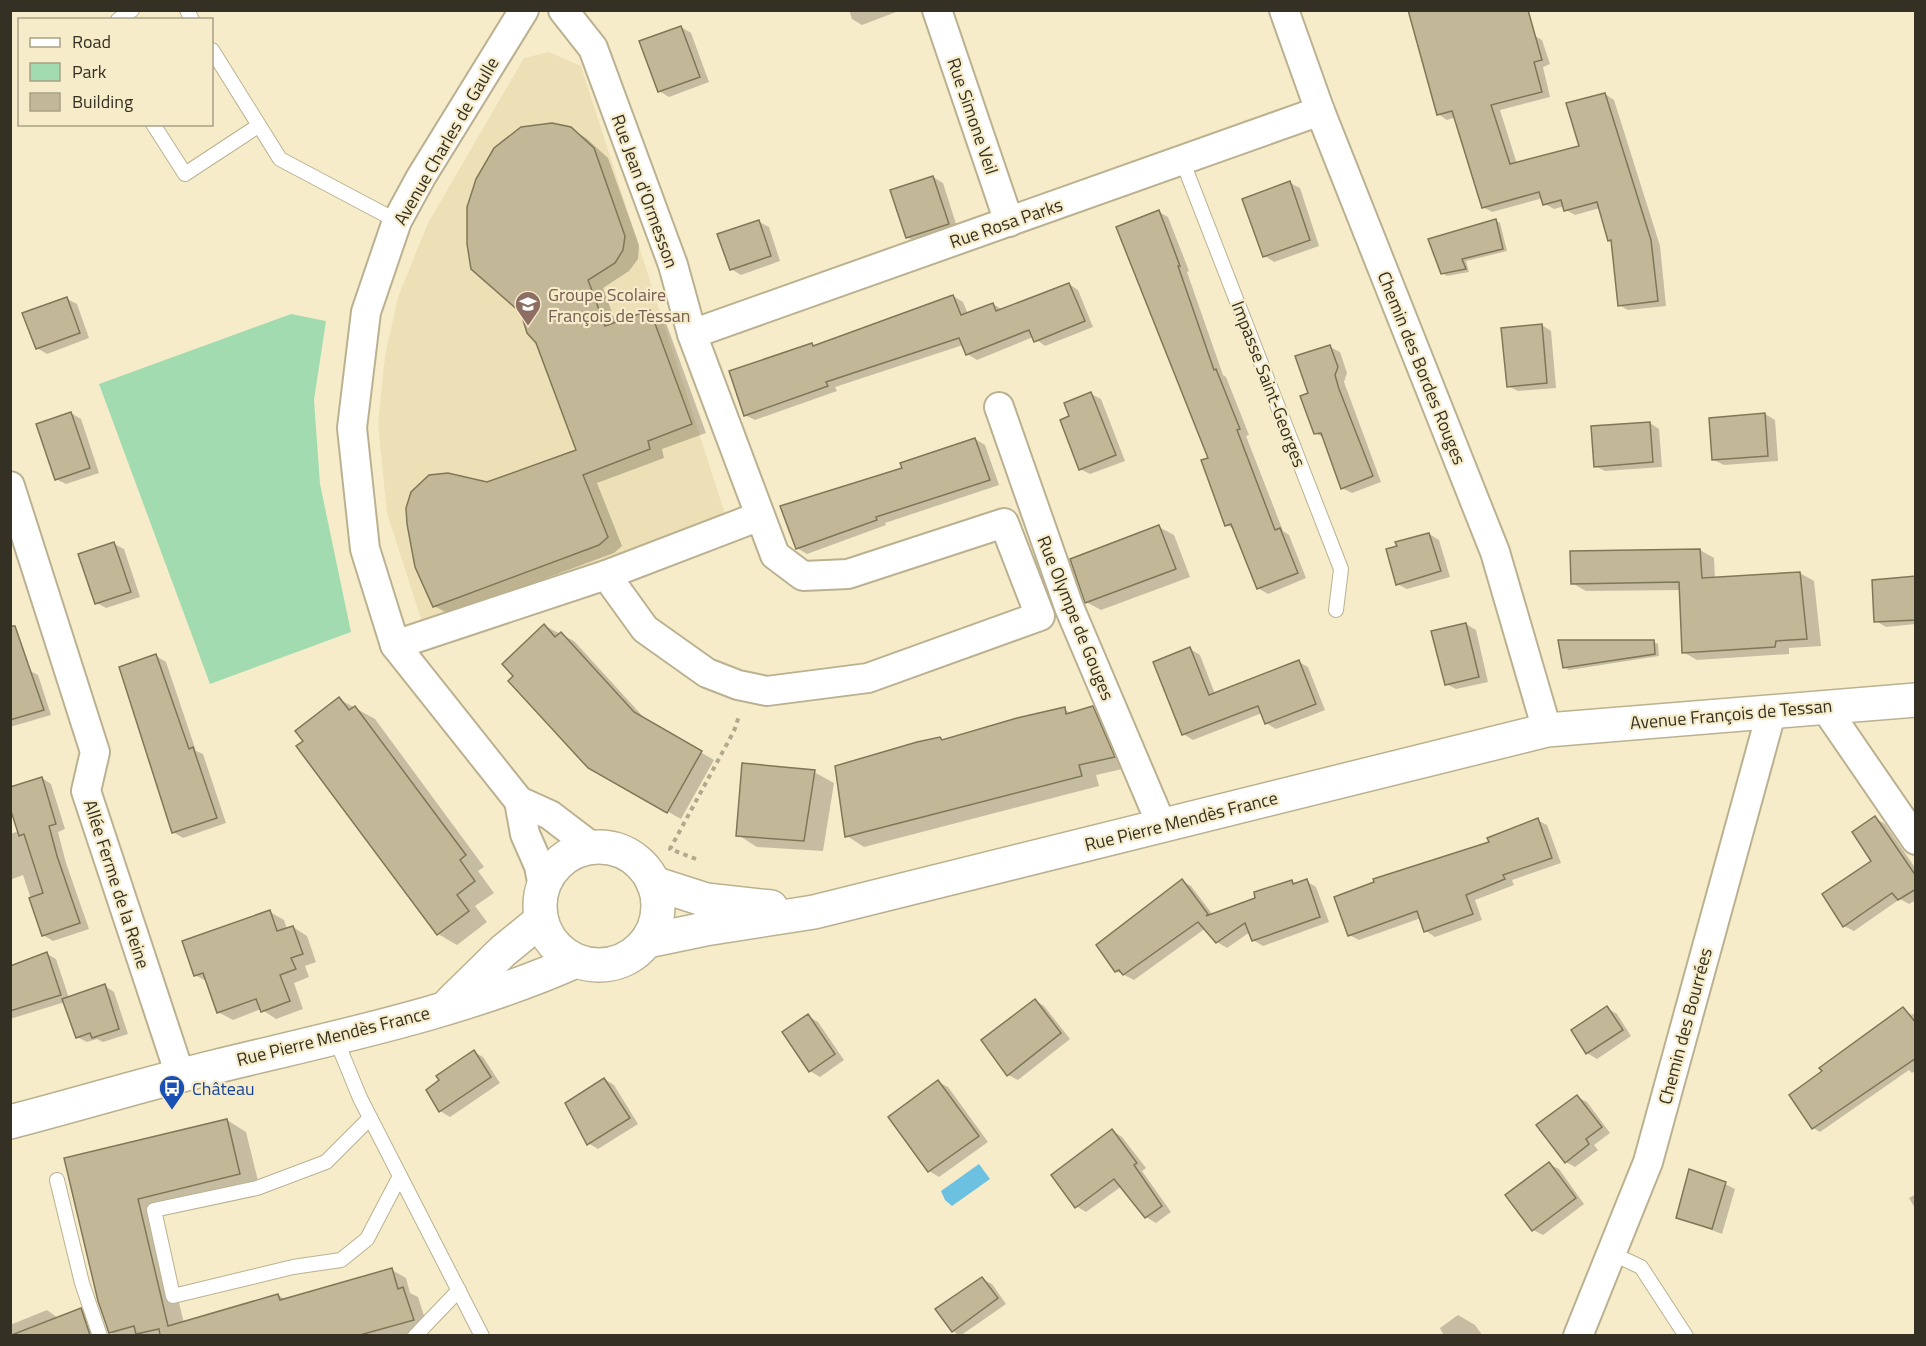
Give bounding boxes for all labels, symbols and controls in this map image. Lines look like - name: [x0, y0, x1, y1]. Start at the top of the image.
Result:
- legend: [18, 18, 213, 126]
- text: Road: [72, 28, 111, 55]
- street label: Avenue Charles de Gaulle: [387, 52, 505, 230]
- street label: Rue Simone Veil: [940, 54, 1006, 178]
- text: Park: [72, 58, 107, 85]
- text: Building: [72, 88, 133, 115]
- street label: Rue Jean d'Ormesson: [605, 110, 685, 272]
- street label: Rue Rosa Parks: [946, 191, 1066, 255]
- street label: Chemin des Bordes Rouges: [1371, 267, 1473, 469]
- place label: Groupe Scolaire François de Tessan: [548, 281, 690, 329]
- school or university icon: Groupe Scolaire François de Tessan: [513, 289, 543, 327]
- street label: Impasse Saint-Georges: [1225, 297, 1313, 471]
- street label: Rue Olympe de Gouges: [1031, 532, 1121, 704]
- street label: Avenue François de Tessan: [1629, 692, 1833, 736]
- street label: Rue Pierre Mendès France: [1082, 784, 1280, 858]
- street label: Allée Ferme de la Reine: [77, 796, 157, 972]
- street label: Chemin des Bourrées: [1651, 945, 1719, 1107]
- street label: Rue Pierre Mendès France: [234, 999, 432, 1073]
- bus stop icon: Château: [157, 1073, 187, 1111]
- place label: Château: [192, 1075, 254, 1102]

